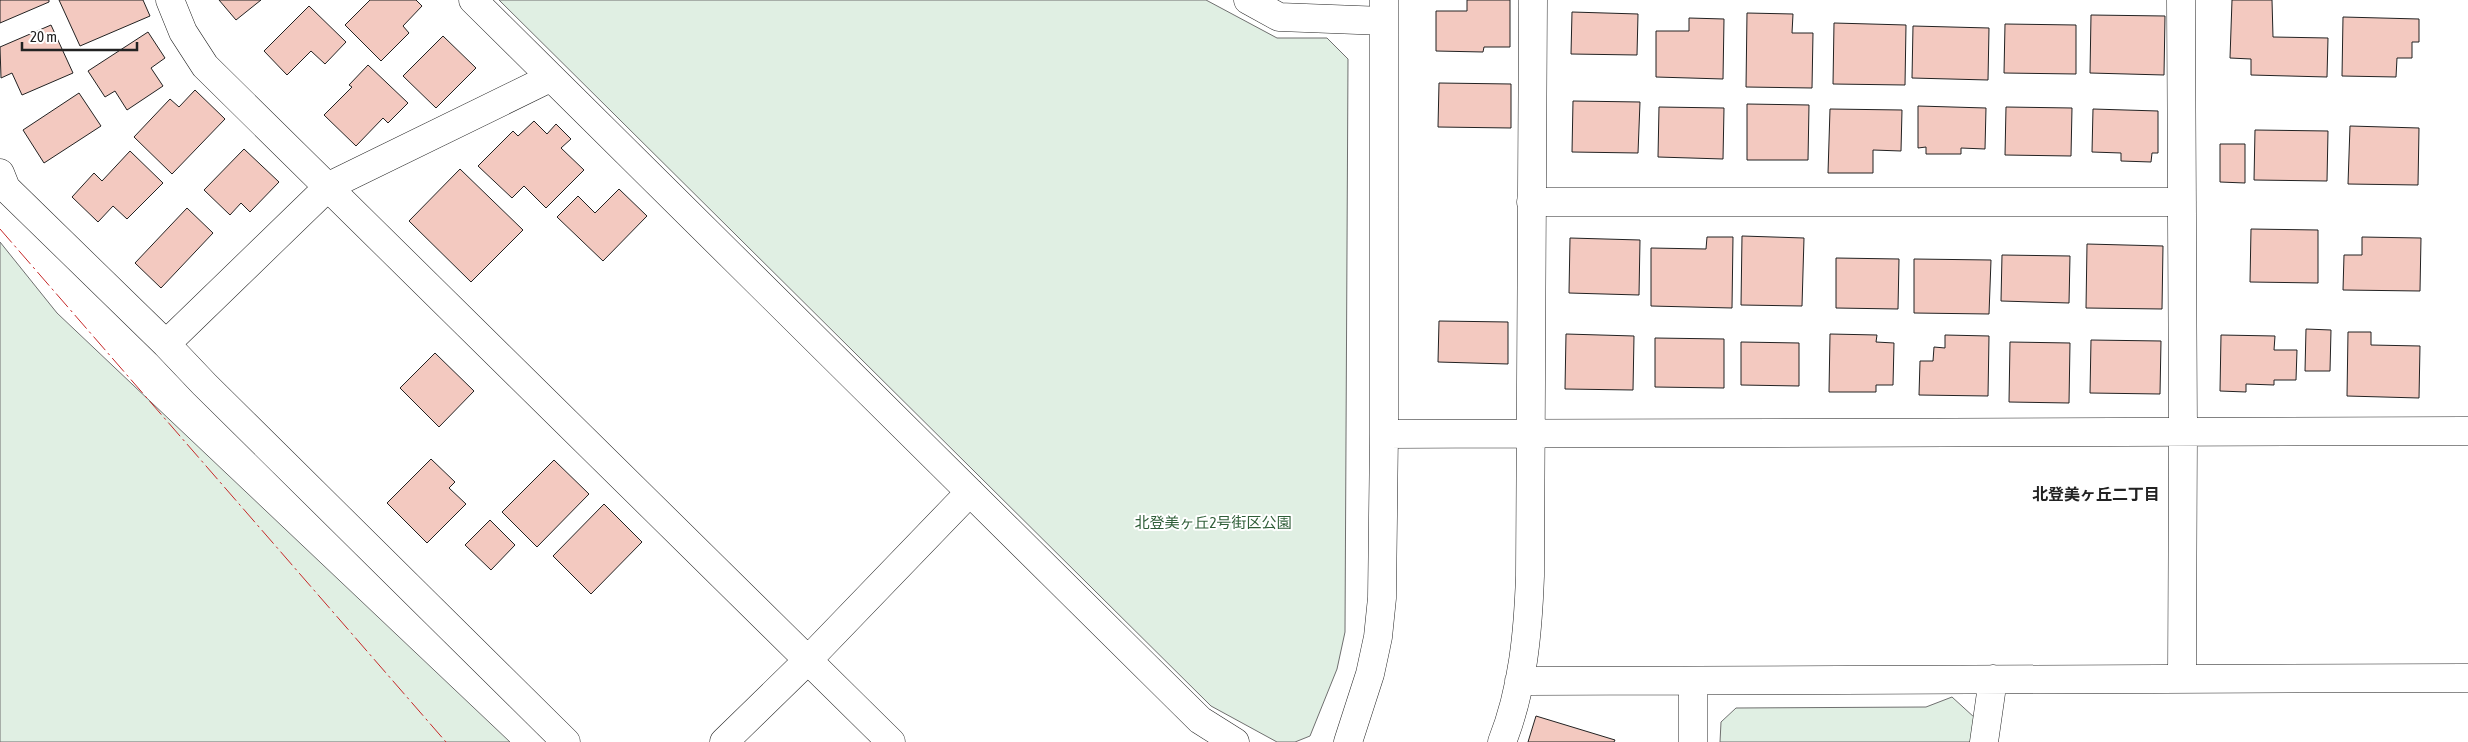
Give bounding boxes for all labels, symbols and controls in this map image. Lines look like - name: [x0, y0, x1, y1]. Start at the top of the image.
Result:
- scale bar: [22, 20, 138, 52]
- text: 20 m: [30, 28, 57, 45]
- district label: 北登美ヶ丘二丁目: [2032, 485, 2160, 503]
- park label: 北登美ヶ丘2号街区公園: [1134, 514, 1292, 531]

